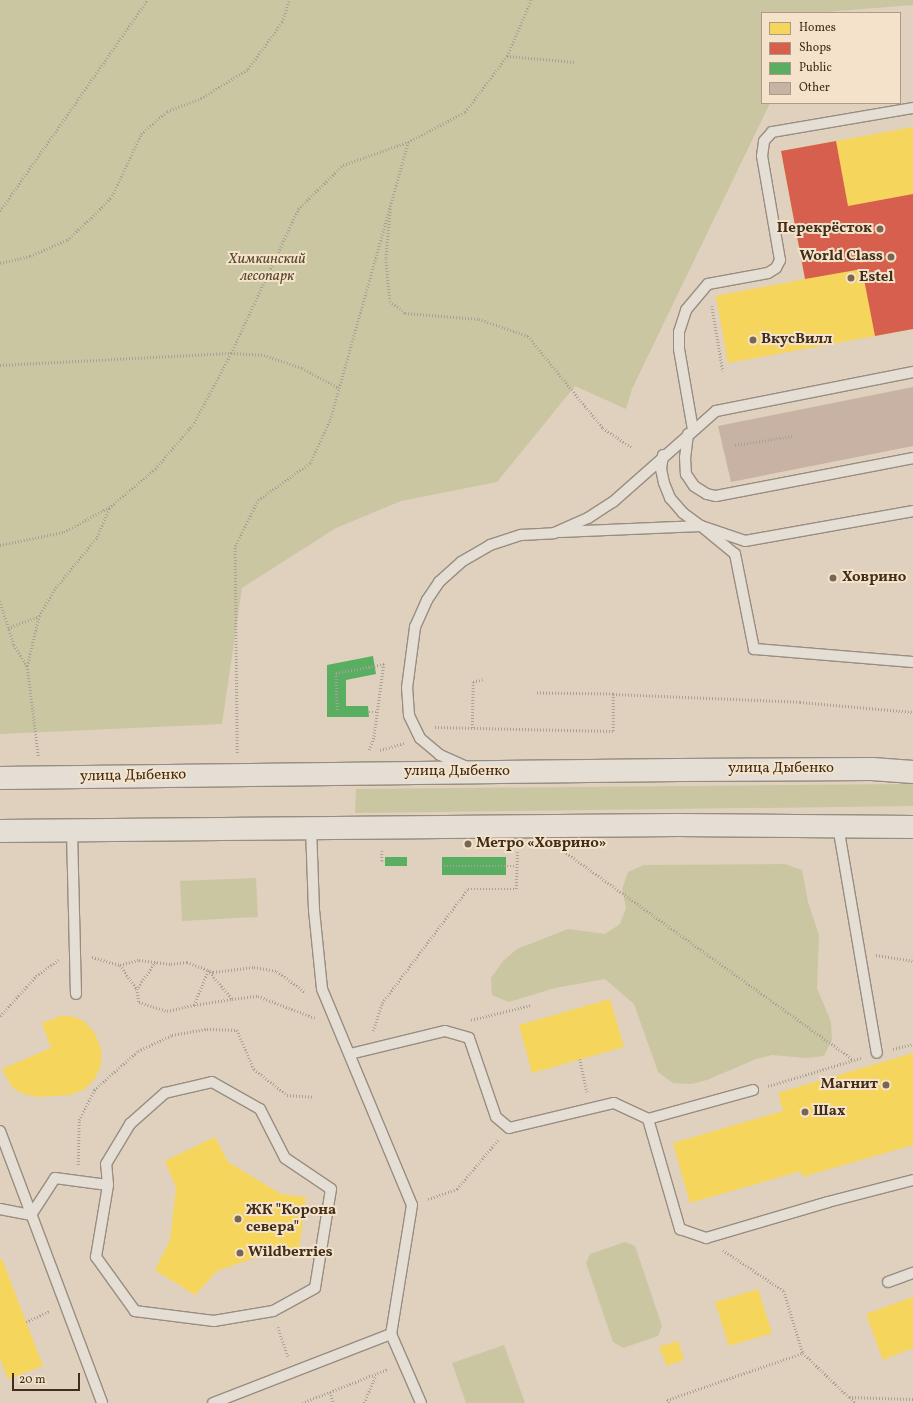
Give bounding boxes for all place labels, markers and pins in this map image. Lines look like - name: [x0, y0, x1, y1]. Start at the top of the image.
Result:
- place label: Перекрёсток: [777, 220, 872, 238]
- marker: Перекрёсток: [875, 224, 885, 234]
- place label: World Class: [800, 248, 883, 266]
- marker: World Class: [886, 252, 896, 262]
- place label: Estel: [859, 269, 893, 287]
- marker: Estel: [846, 273, 856, 283]
- place label: ВкусВилл: [761, 331, 832, 349]
- marker: ВкусВилл: [748, 335, 758, 345]
- place label: Ховрино: [842, 569, 906, 587]
- marker: Ховрино: [827, 572, 839, 584]
- place label: Метро «Ховрино»: [476, 835, 607, 853]
- marker: Метро «Ховрино»: [463, 839, 473, 849]
- place label: Магнит: [821, 1076, 878, 1094]
- marker: Магнит: [881, 1080, 891, 1090]
- place label: Шах: [813, 1103, 845, 1121]
- marker: Шах: [800, 1107, 810, 1117]
- place label: ЖК "Корона севера": [246, 1201, 336, 1236]
- marker: ЖК "Корона севера": [233, 1214, 243, 1224]
- place label: Wildberries: [248, 1244, 333, 1262]
- marker: Wildberries: [235, 1248, 245, 1258]

